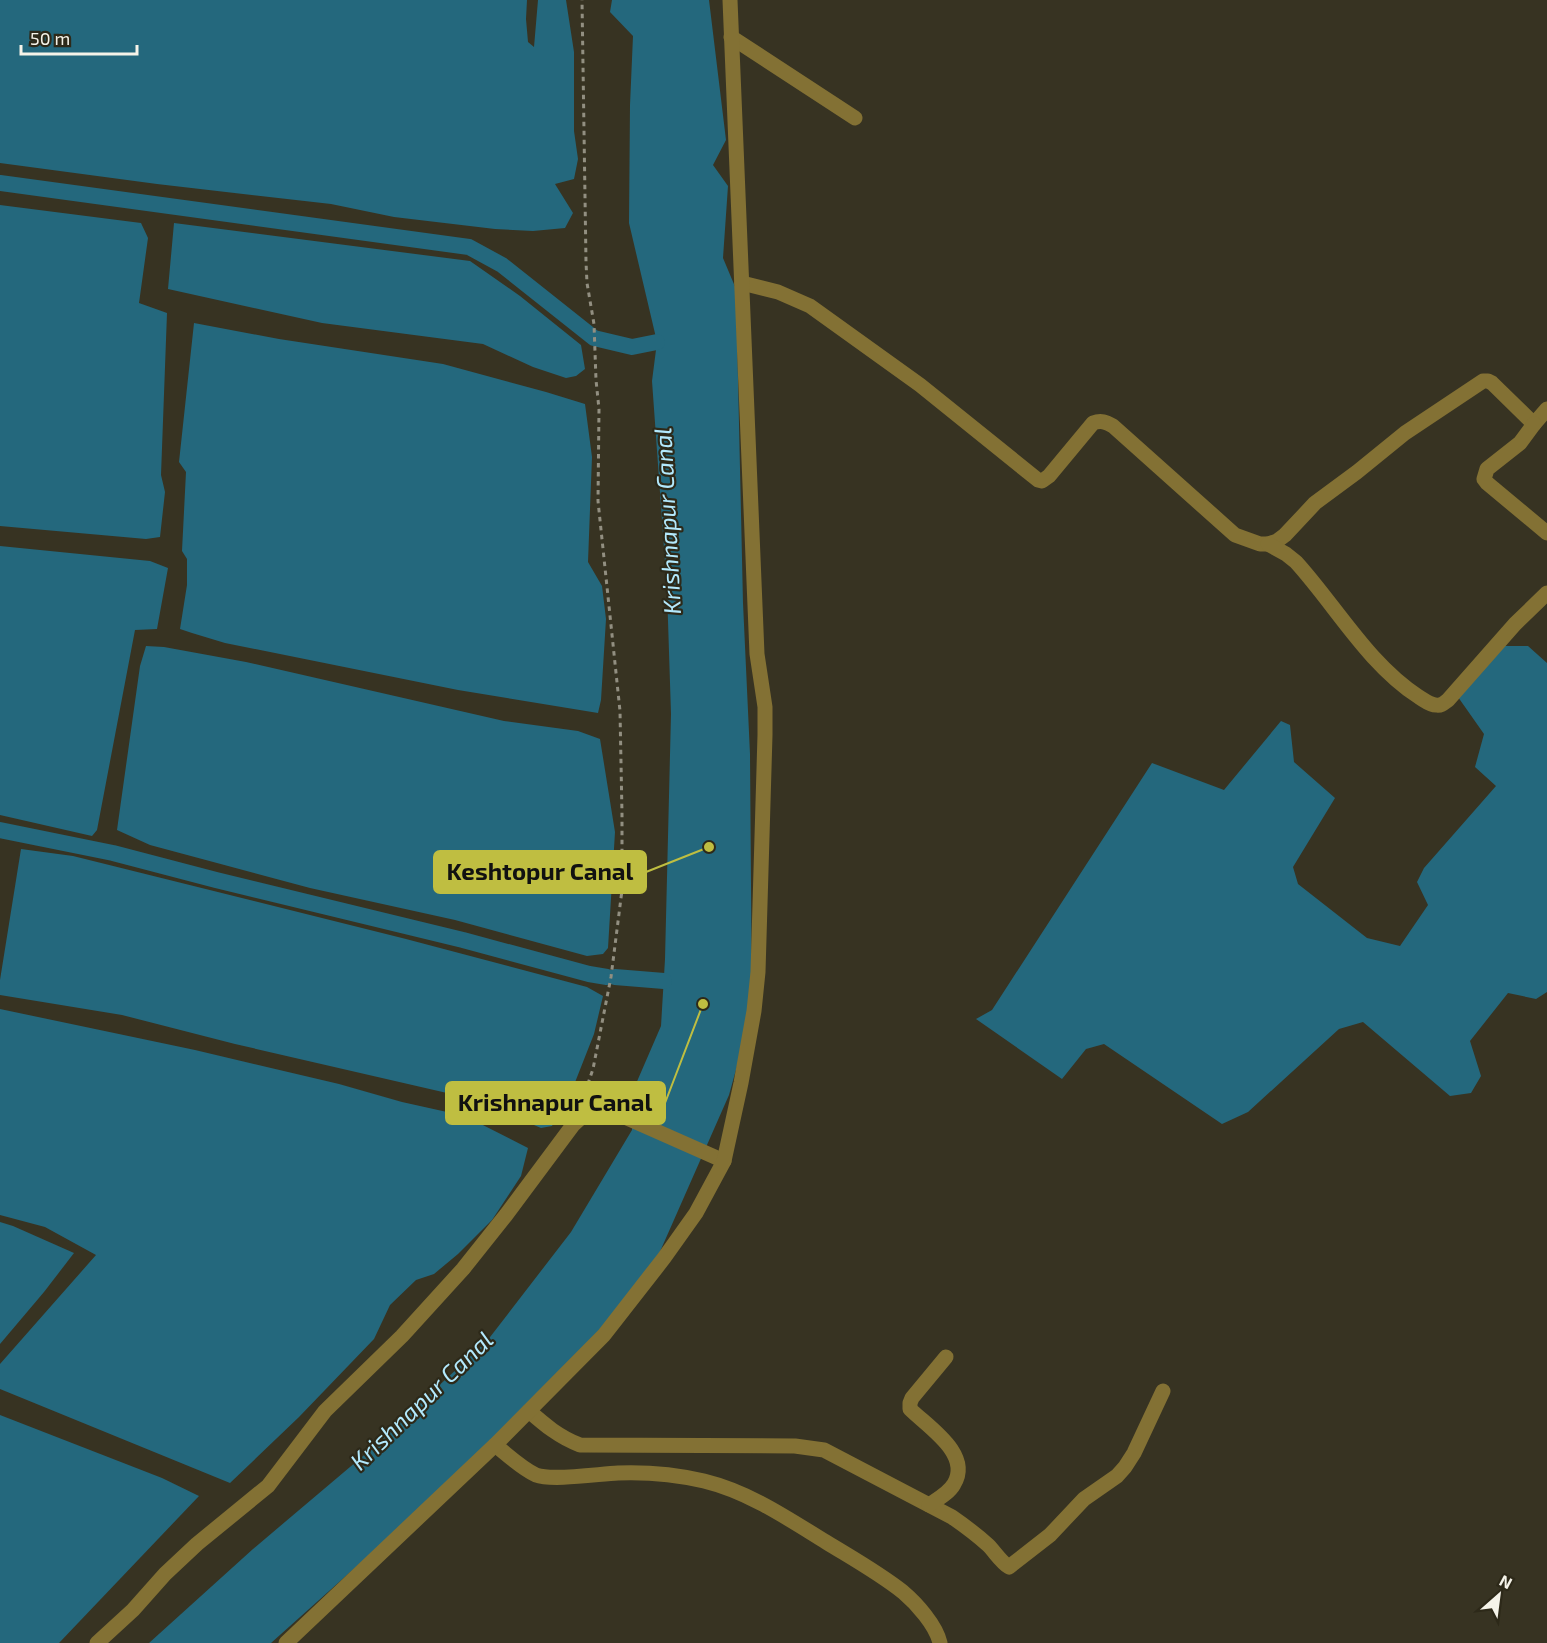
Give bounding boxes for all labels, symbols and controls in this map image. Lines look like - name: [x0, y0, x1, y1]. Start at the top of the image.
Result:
- scale bar: [21, 18, 136, 56]
- text: 50 m: [30, 27, 70, 49]
- water label: Krishnapur Canal: [647, 427, 686, 615]
- callout: Keshtopur Canal: [434, 851, 646, 893]
- text: Keshtopur Canal: [447, 856, 634, 885]
- callout: Krishnapur Canal: [446, 1082, 665, 1124]
- text: Krishnapur Canal: [458, 1087, 652, 1116]
- water label: Krishnapur Canal: [344, 1325, 498, 1475]
- north arrow: [1469, 1565, 1529, 1625]
- text: N: [1497, 1570, 1516, 1592]

